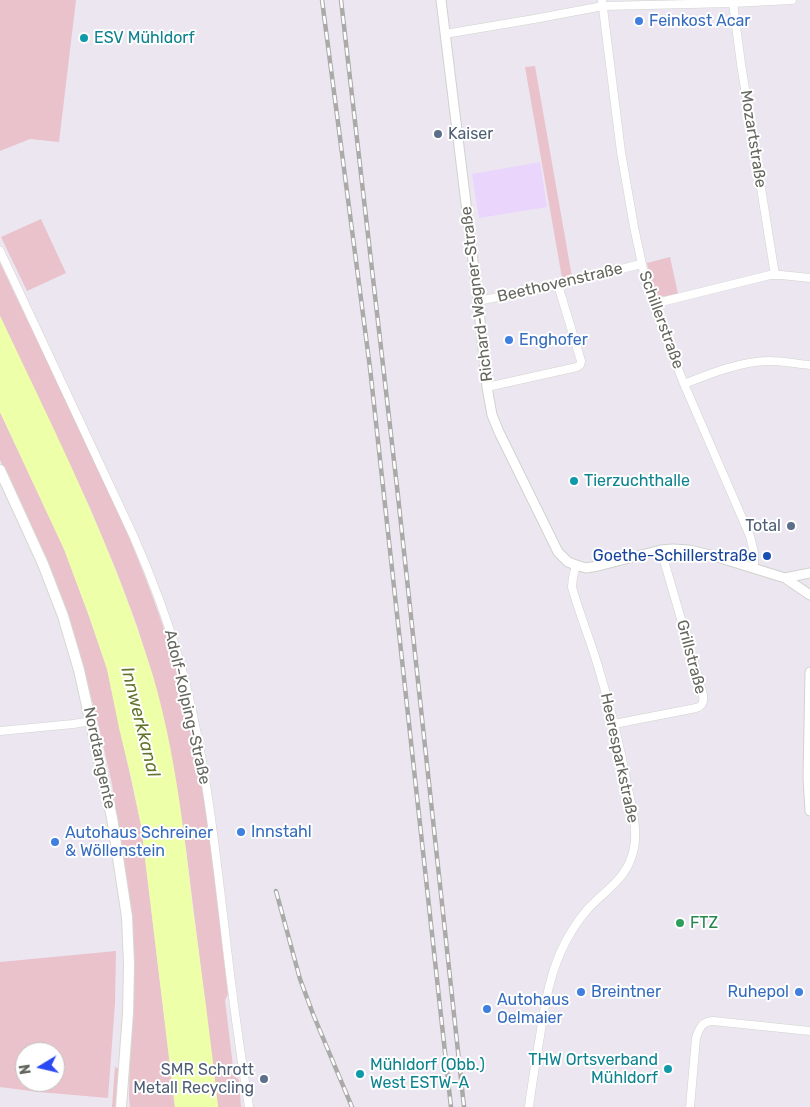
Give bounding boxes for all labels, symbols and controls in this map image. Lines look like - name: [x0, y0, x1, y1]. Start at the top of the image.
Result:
- place label: Feinkost Acar: [649, 11, 750, 31]
- marker: Feinkost Acar: [633, 15, 645, 27]
- place label: ESV Mühldorf: [94, 28, 195, 48]
- marker: ESV Mühldorf: [78, 32, 90, 44]
- street label: Mozartstraße: [736, 89, 770, 189]
- place label: Kaiser: [448, 124, 493, 144]
- marker: Kaiser: [432, 128, 444, 140]
- street label: Richard-Wagner-Straße: [457, 205, 497, 383]
- street label: Beethovenstraße: [495, 259, 625, 307]
- street label: Schillerstraße: [634, 268, 688, 372]
- place label: Enghofer: [519, 330, 588, 350]
- marker: Enghofer: [503, 334, 515, 346]
- place label: Tierzuchthalle: [584, 471, 690, 491]
- marker: Tierzuchthalle: [568, 475, 580, 487]
- place label: Total: [745, 516, 781, 536]
- marker: Total: [785, 520, 797, 532]
- place label: Goethe-Schillerstraße: [593, 546, 757, 566]
- marker: Goethe-Schillerstraße: [761, 550, 773, 562]
- street label: Grillstraße: [672, 618, 710, 696]
- street label: Adolf-Kolping-Straße: [160, 628, 214, 786]
- water label: Innwerkkanal: [116, 665, 164, 779]
- street label: Heeresparkstraße: [596, 691, 642, 825]
- street label: Nordtangente: [79, 705, 119, 811]
- place label: Innstahl: [251, 822, 312, 842]
- place label: Autohaus Schreiner & Wöllenstein: [65, 823, 213, 861]
- marker: Innstahl: [235, 826, 247, 838]
- marker: Autohaus Schreiner & Wöllenstein: [49, 836, 61, 848]
- place label: FTZ: [690, 913, 718, 933]
- marker: FTZ: [674, 917, 686, 929]
- place label: Breintner: [591, 982, 661, 1002]
- place label: Ruhepol: [728, 982, 789, 1002]
- marker: Breintner: [575, 986, 587, 998]
- marker: Ruhepol: [793, 986, 805, 998]
- place label: Autohaus Oelmaier: [497, 990, 569, 1028]
- marker: Autohaus Oelmaier: [481, 1003, 493, 1015]
- north arrow: [15, 1042, 65, 1092]
- place label: THW Ortsverband Mühldorf: [528, 1050, 658, 1088]
- place label: Mühldorf (Obb.) West ESTW-A: [370, 1055, 485, 1093]
- place label: SMR Schrott Metall Recycling: [133, 1060, 254, 1098]
- text: N: [16, 1063, 35, 1076]
- marker: THW Ortsverband Mühldorf: [662, 1063, 674, 1075]
- marker: Mühldorf (Obb.) West ESTW-A: [354, 1068, 366, 1080]
- marker: SMR Schrott Metall Recycling: [258, 1073, 270, 1085]

